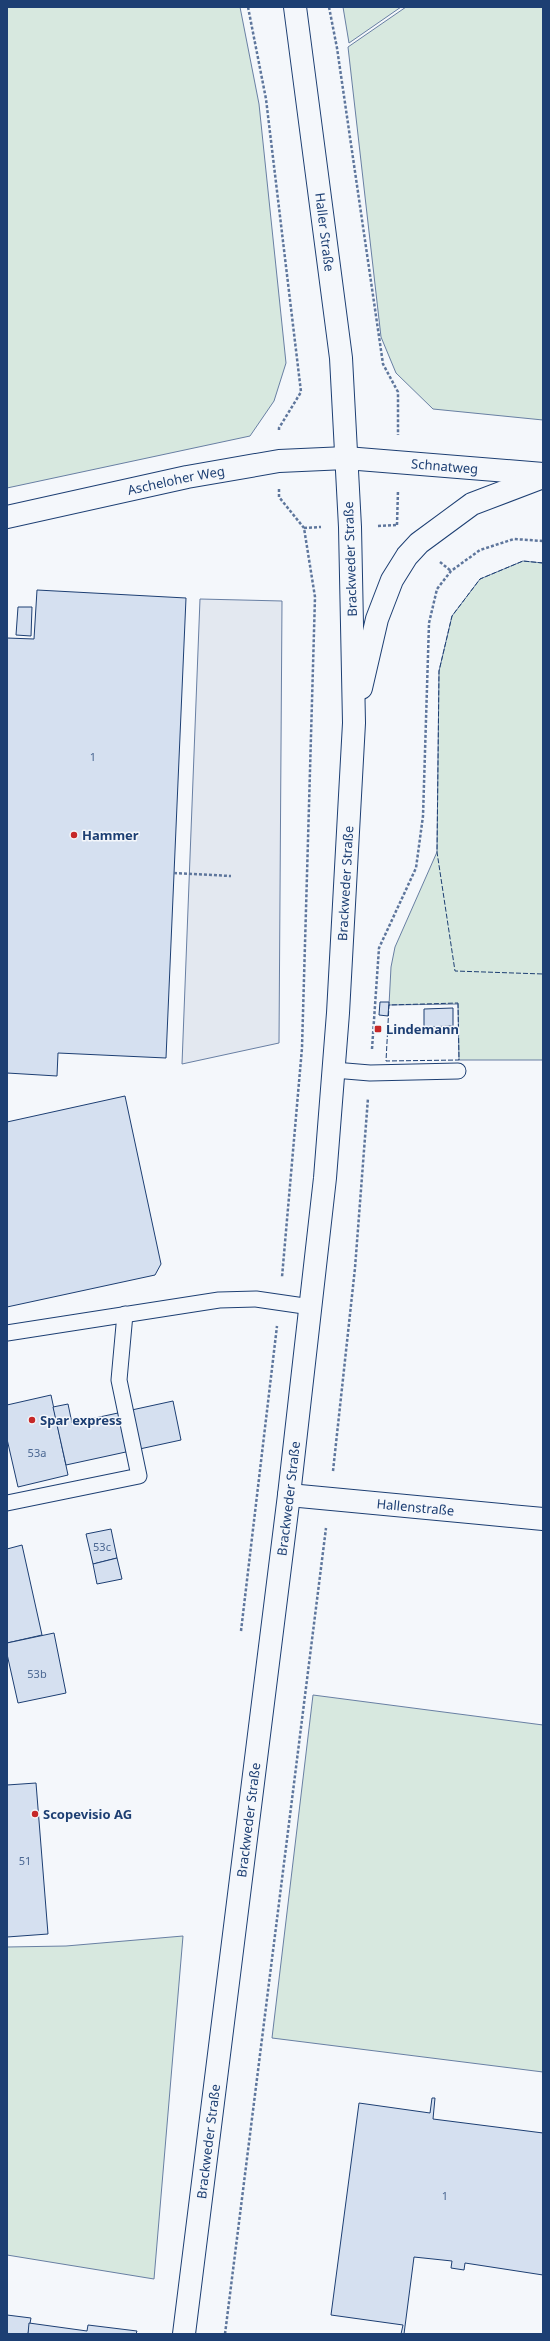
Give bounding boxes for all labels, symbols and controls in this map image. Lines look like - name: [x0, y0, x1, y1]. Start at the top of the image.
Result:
- street label: Haller Straße: [311, 191, 339, 273]
- street label: Schnatweg: [411, 454, 479, 478]
- street label: Ascheloher Weg: [126, 462, 226, 499]
- street label: Brackweder Straße: [339, 501, 361, 617]
- house number: 1: [90, 749, 96, 764]
- street label: Brackweder Straße: [333, 825, 357, 941]
- place label: Hammer: [82, 826, 139, 844]
- marker: Hammer: [69, 830, 79, 840]
- place label: Lindemann: [386, 1020, 459, 1038]
- marker: Lindemann: [373, 1024, 383, 1034]
- place label: Spar express: [40, 1411, 122, 1429]
- marker: Spar express: [27, 1415, 37, 1425]
- street label: Brackweder Straße: [272, 1440, 304, 1557]
- house number: 53a: [28, 1445, 46, 1460]
- street label: Hallenstraße: [376, 1494, 455, 1520]
- house number: 53c: [93, 1539, 111, 1554]
- house number: 53b: [27, 1666, 47, 1681]
- street label: Brackweder Straße: [232, 1762, 264, 1878]
- place label: Scopevisio AG: [43, 1805, 132, 1823]
- marker: Scopevisio AG: [30, 1809, 40, 1819]
- house number: 51: [19, 1853, 31, 1868]
- street label: Brackweder Straße: [192, 2083, 224, 2200]
- house number: 1: [442, 2188, 448, 2203]

